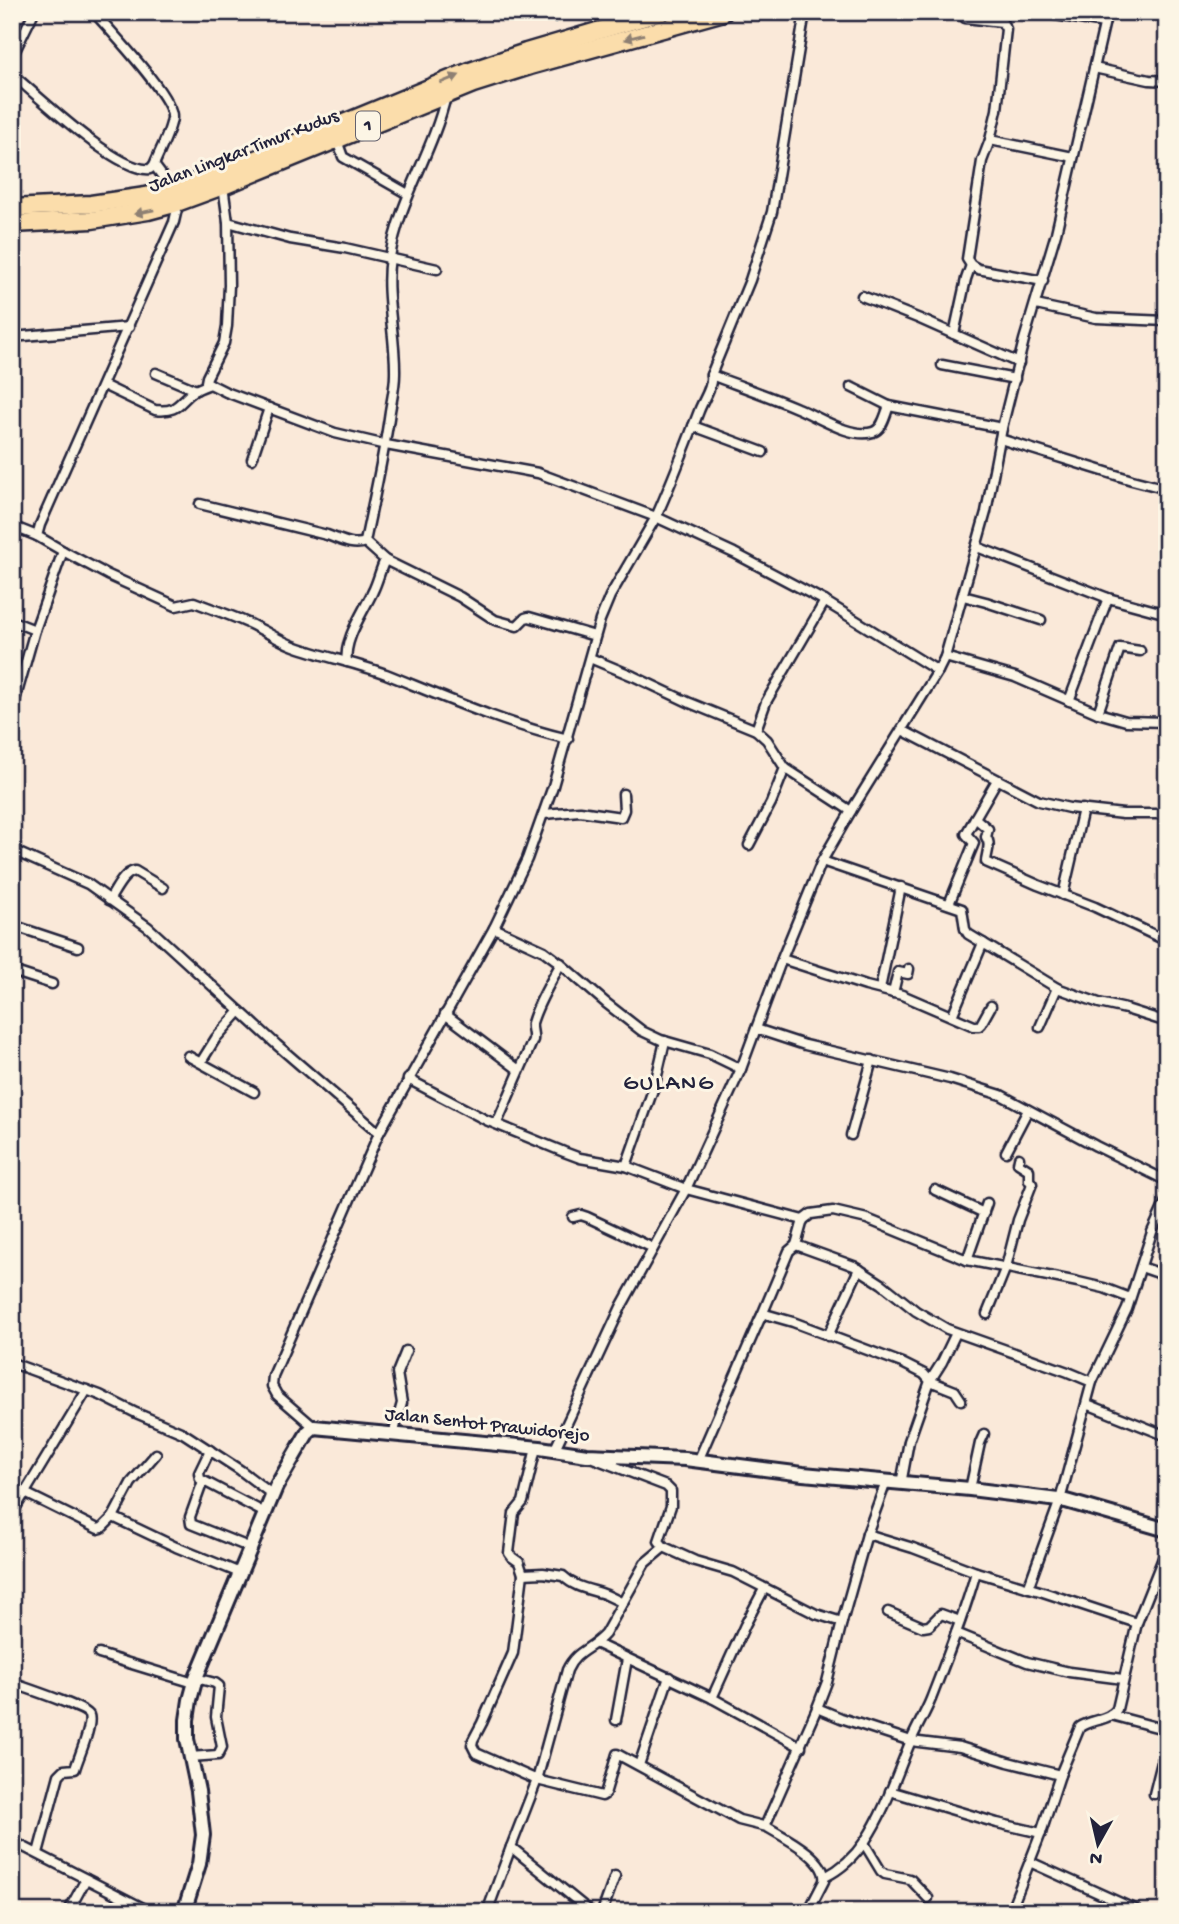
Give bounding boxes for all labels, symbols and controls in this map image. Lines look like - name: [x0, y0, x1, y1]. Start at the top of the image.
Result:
- one-way arrow: [623, 32, 645, 43]
- one-way arrow: [439, 73, 460, 84]
- street label: Jalan Lingkar Timur Kudus: [146, 105, 343, 199]
- road number: 1: [356, 112, 380, 140]
- one-way arrow: [133, 206, 155, 217]
- district label: GULANG: [623, 1071, 715, 1098]
- street label: Jalan Sentot Prawidorejo: [383, 1404, 591, 1448]
- north arrow: [1064, 1808, 1134, 1878]
- text: N: [1088, 1845, 1104, 1870]

